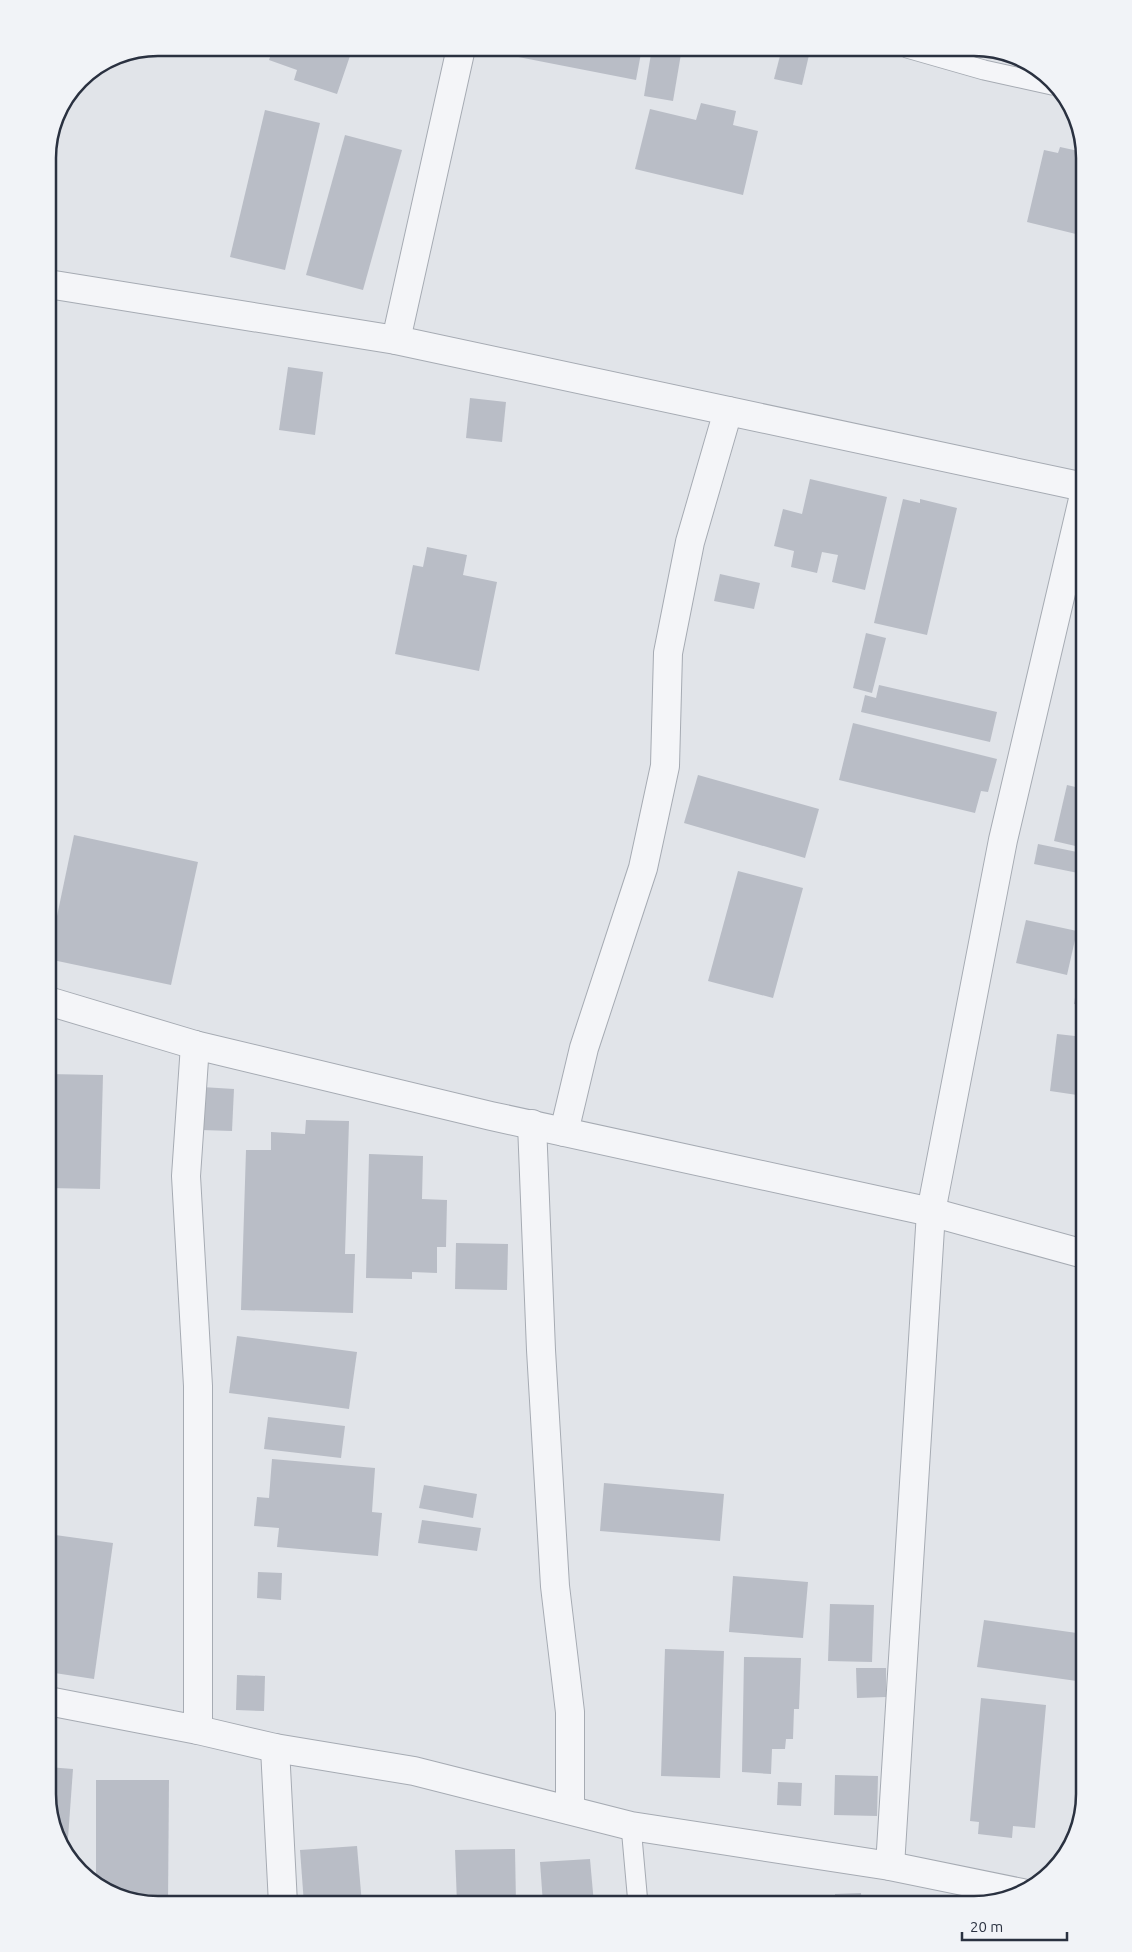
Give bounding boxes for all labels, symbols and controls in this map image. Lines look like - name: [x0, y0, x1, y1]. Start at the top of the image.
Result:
- scale bar: [962, 1910, 1067, 1942]
- text: 20 m: [970, 1918, 1003, 1935]

